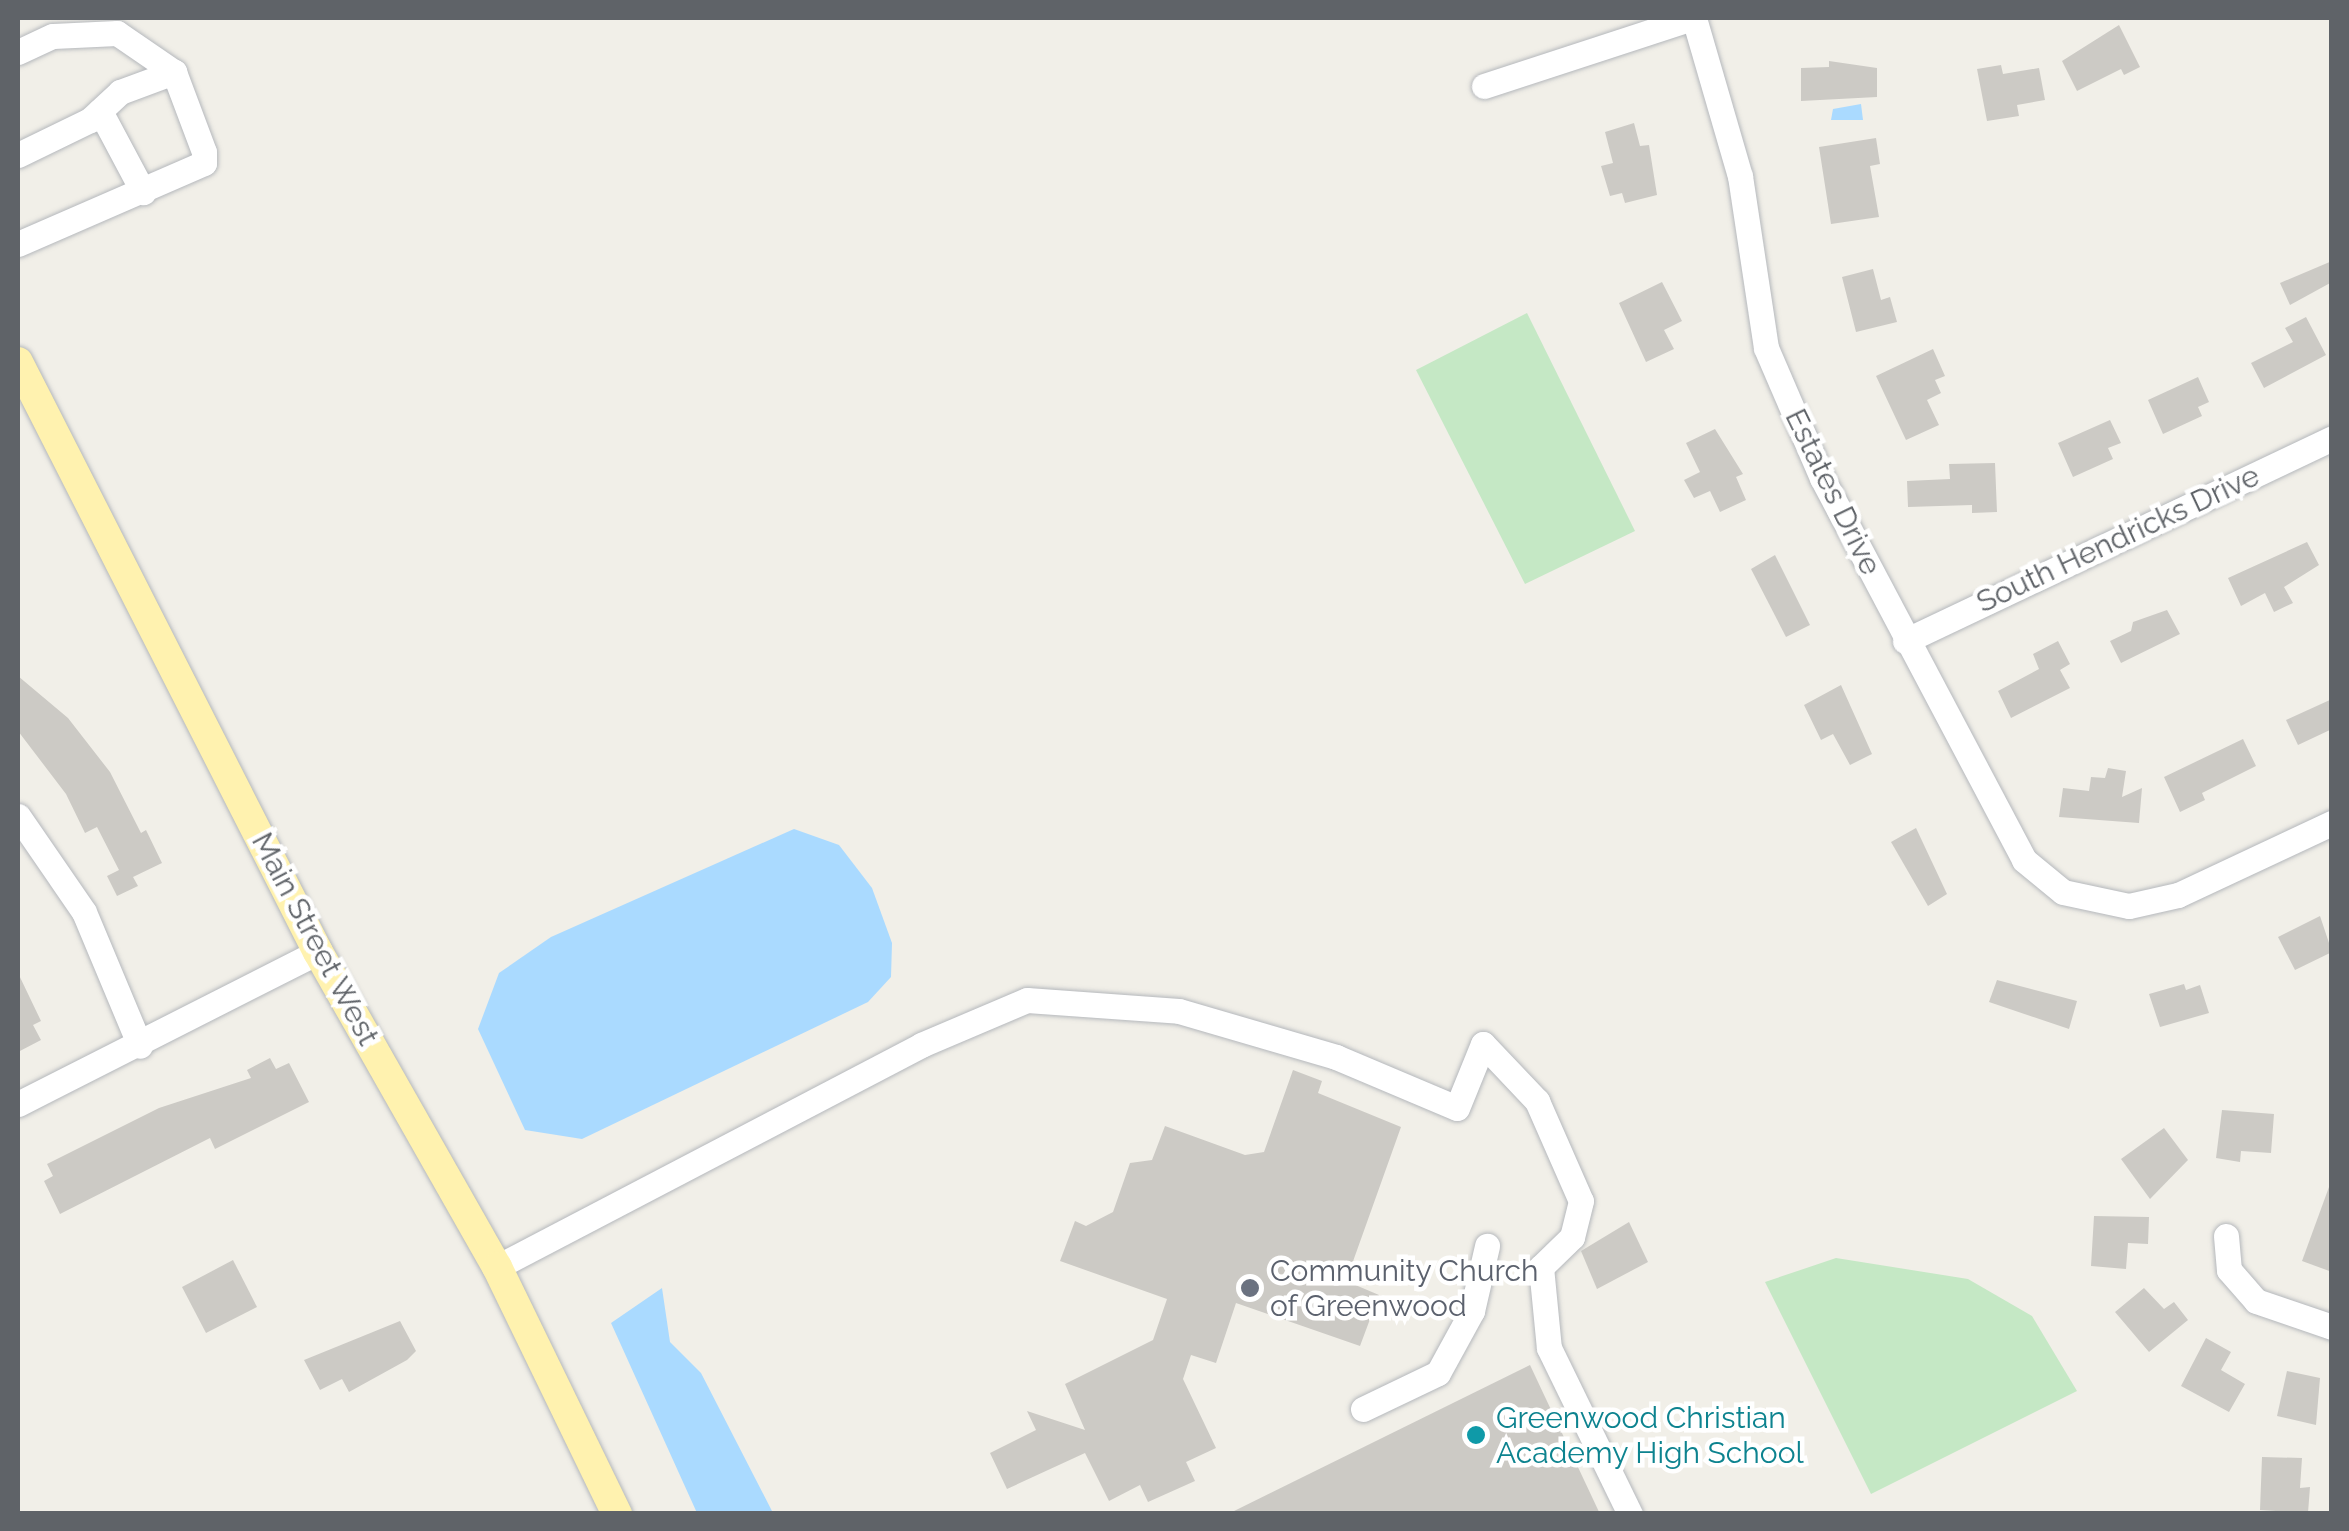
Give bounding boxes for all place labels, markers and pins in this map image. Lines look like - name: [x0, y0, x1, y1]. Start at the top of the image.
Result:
- place label: Community Church of Greenwood: [1270, 1253, 1539, 1324]
- marker: Community Church of Greenwood: [1239, 1277, 1261, 1299]
- place label: Greenwood Christian Academy High School: [1496, 1400, 1804, 1470]
- marker: Greenwood Christian Academy High School: [1465, 1424, 1487, 1446]

